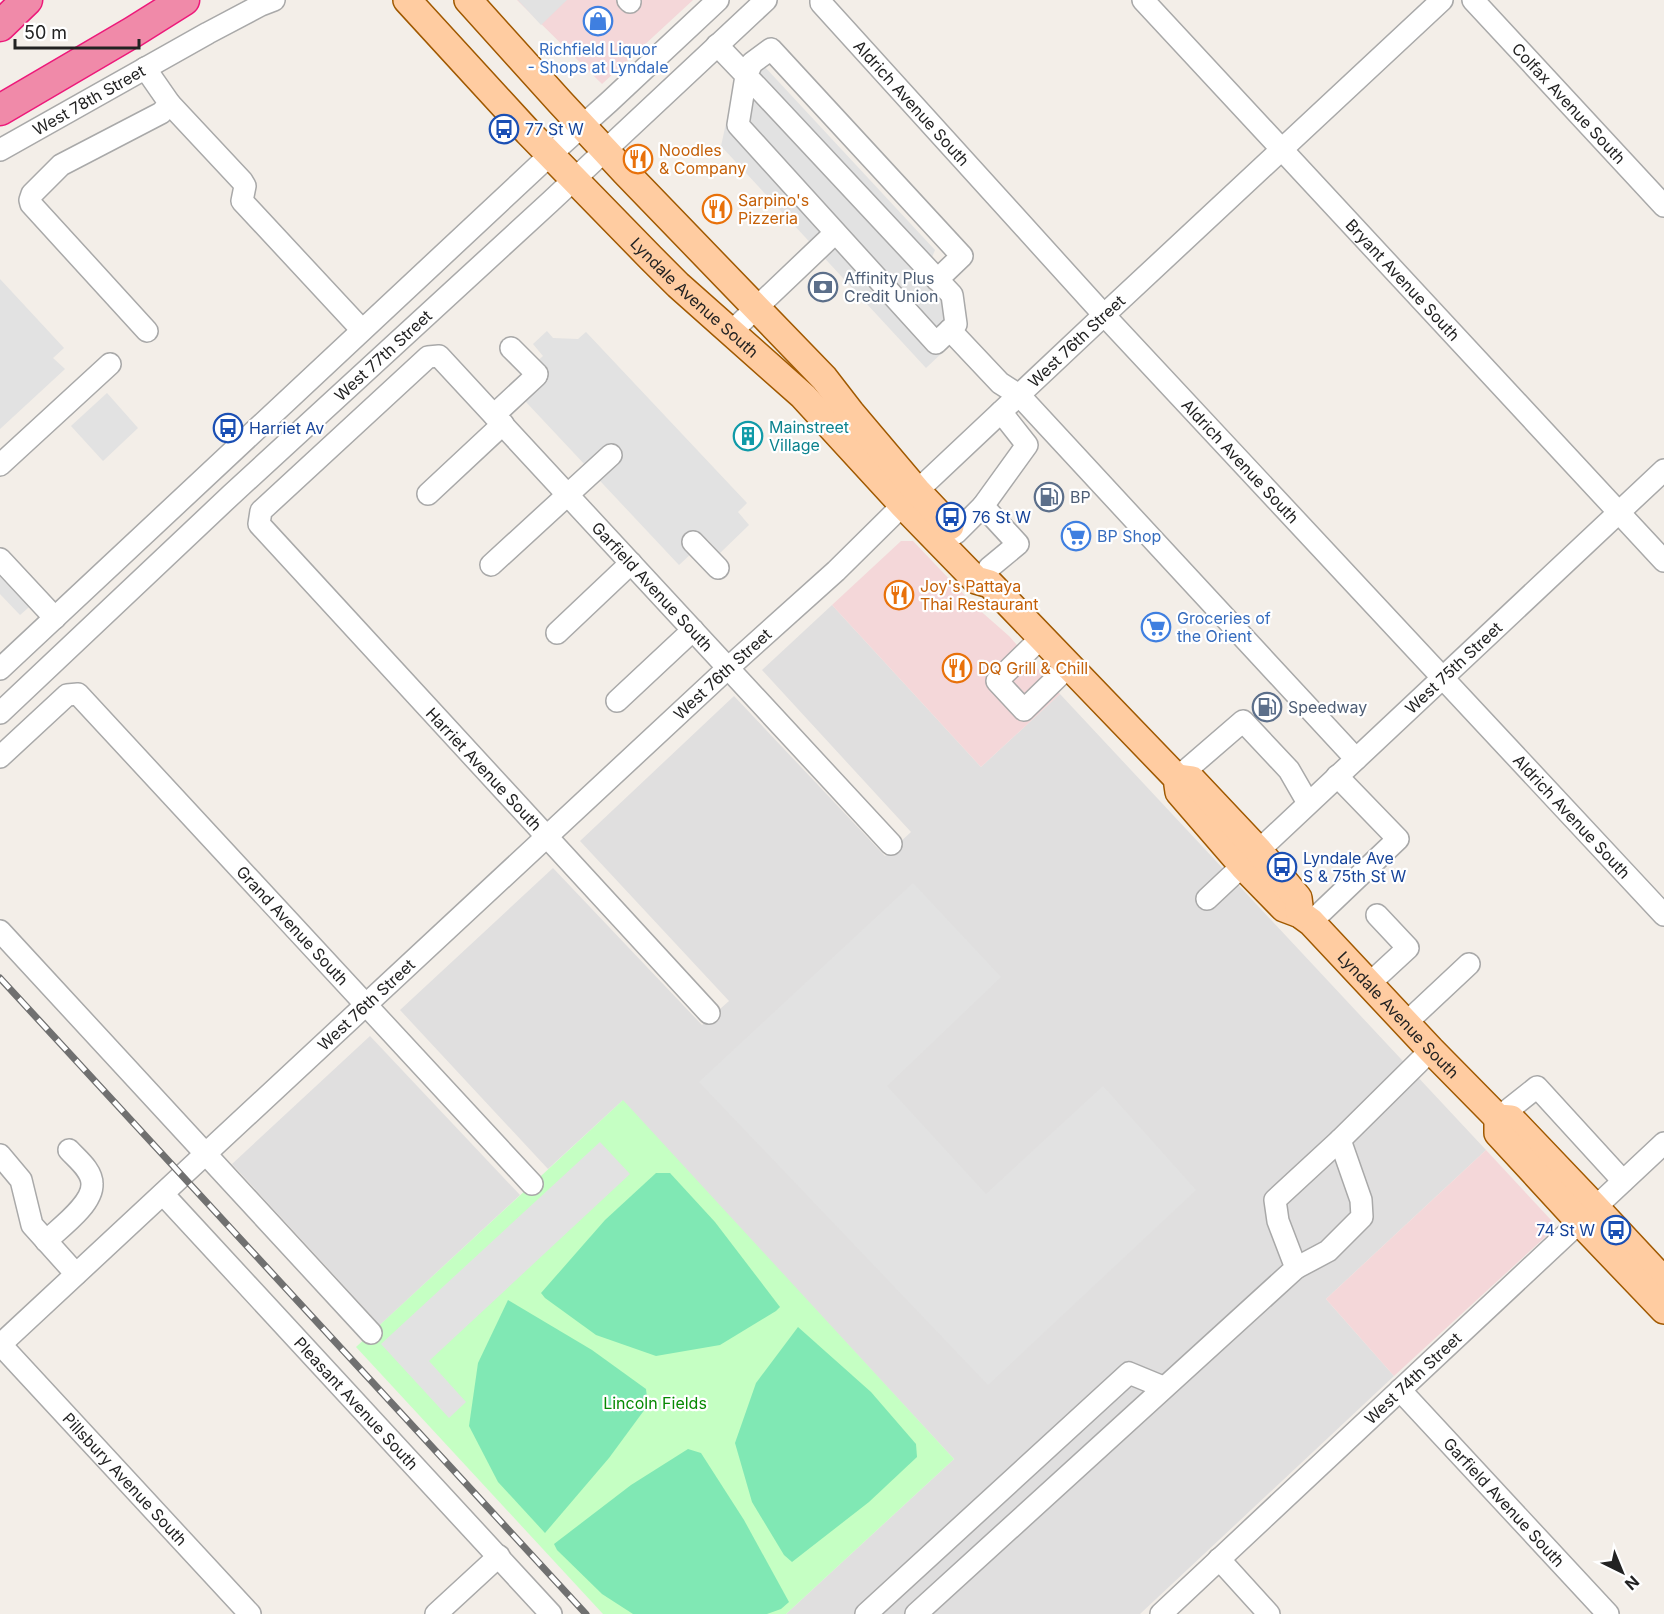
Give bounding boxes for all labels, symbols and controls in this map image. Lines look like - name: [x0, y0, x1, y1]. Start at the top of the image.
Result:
- shop icon: Richfield Liquor - Shops at Lyndale: [582, 5, 614, 37]
- scale bar: [15, 12, 140, 50]
- text: 50 m: [24, 22, 67, 43]
- street label: Aldrich Avenue South: [850, 36, 974, 170]
- place label: Richfield Liquor - Shops at Lyndale: [527, 39, 669, 77]
- street label: Colfax Avenue South: [1508, 39, 1630, 168]
- street label: West 78th Street: [29, 60, 149, 139]
- bus stop icon: 77 St W: [488, 113, 520, 145]
- place label: 77 St W: [525, 119, 584, 139]
- place label: Noodles & Company: [659, 140, 746, 178]
- restaurant icon: Noodles & Company: [622, 143, 654, 175]
- place label: Sarpino's Pizzeria: [738, 190, 809, 228]
- restaurant icon: Sarpino's Pizzeria: [701, 193, 733, 225]
- street label: Bryant Avenue South: [1342, 215, 1464, 345]
- street label: Lyndale Avenue South: [626, 233, 763, 362]
- place label: Affinity Plus Credit Union: [844, 268, 938, 306]
- bank icon: Affinity Plus Credit Union: [807, 271, 839, 303]
- street label: West 76th Street: [1024, 291, 1129, 391]
- street label: West 77th Street: [330, 306, 436, 405]
- street label: Aldrich Avenue South: [1177, 395, 1303, 527]
- bus stop icon: Harriet Av: [212, 412, 244, 444]
- place label: Mainstreet Village: [769, 417, 849, 455]
- place label: Harriet Av: [249, 418, 324, 438]
- building icon: Mainstreet Village: [732, 420, 764, 452]
- fuel station icon: BP: [1033, 481, 1065, 513]
- place label: BP: [1070, 487, 1091, 507]
- bus stop icon: 76 St W: [935, 501, 967, 533]
- place label: 76 St W: [972, 507, 1031, 527]
- street label: Garfield Avenue South: [588, 518, 717, 655]
- supermarket icon: BP Shop: [1060, 520, 1092, 552]
- place label: BP Shop: [1097, 526, 1161, 546]
- place label: Joy's Pattaya Thai Restaurant: [920, 576, 1038, 614]
- restaurant icon: Joy's Pattaya Thai Restaurant: [883, 579, 915, 611]
- place label: Groceries of the Orient: [1177, 608, 1271, 646]
- supermarket icon: Groceries of the Orient: [1140, 611, 1172, 643]
- street label: West 75th Street: [1401, 617, 1506, 718]
- street label: West 76th Street: [669, 624, 775, 724]
- restaurant icon: DQ Grill & Chill: [941, 652, 973, 684]
- place label: DQ Grill & Chill: [978, 658, 1088, 678]
- fuel station icon: Speedway: [1251, 691, 1283, 723]
- place label: Speedway: [1288, 697, 1367, 717]
- street label: Harriet Avenue South: [422, 703, 546, 835]
- street label: Aldrich Avenue South: [1509, 750, 1635, 883]
- place label: Lyndale Ave S & 75th St W: [1303, 848, 1406, 886]
- bus stop icon: Lyndale Ave S & 75th St W: [1266, 851, 1298, 883]
- street label: Grand Avenue South: [232, 862, 353, 989]
- street label: Lyndale Avenue South: [1334, 947, 1463, 1083]
- street label: West 76th Street: [313, 954, 419, 1055]
- bus stop icon: 74 St W: [1600, 1214, 1632, 1246]
- place label: 74 St W: [1536, 1220, 1595, 1240]
- street label: West 74th Street: [1360, 1328, 1465, 1428]
- street label: Pleasant Avenue South: [290, 1333, 423, 1474]
- park label: Lincoln Fields: [603, 1393, 707, 1413]
- street label: Pillsbury Avenue South: [59, 1408, 191, 1550]
- street label: Garfield Avenue South: [1439, 1433, 1569, 1571]
- north arrow: [1592, 1542, 1652, 1602]
- text: N: [1621, 1571, 1644, 1594]

